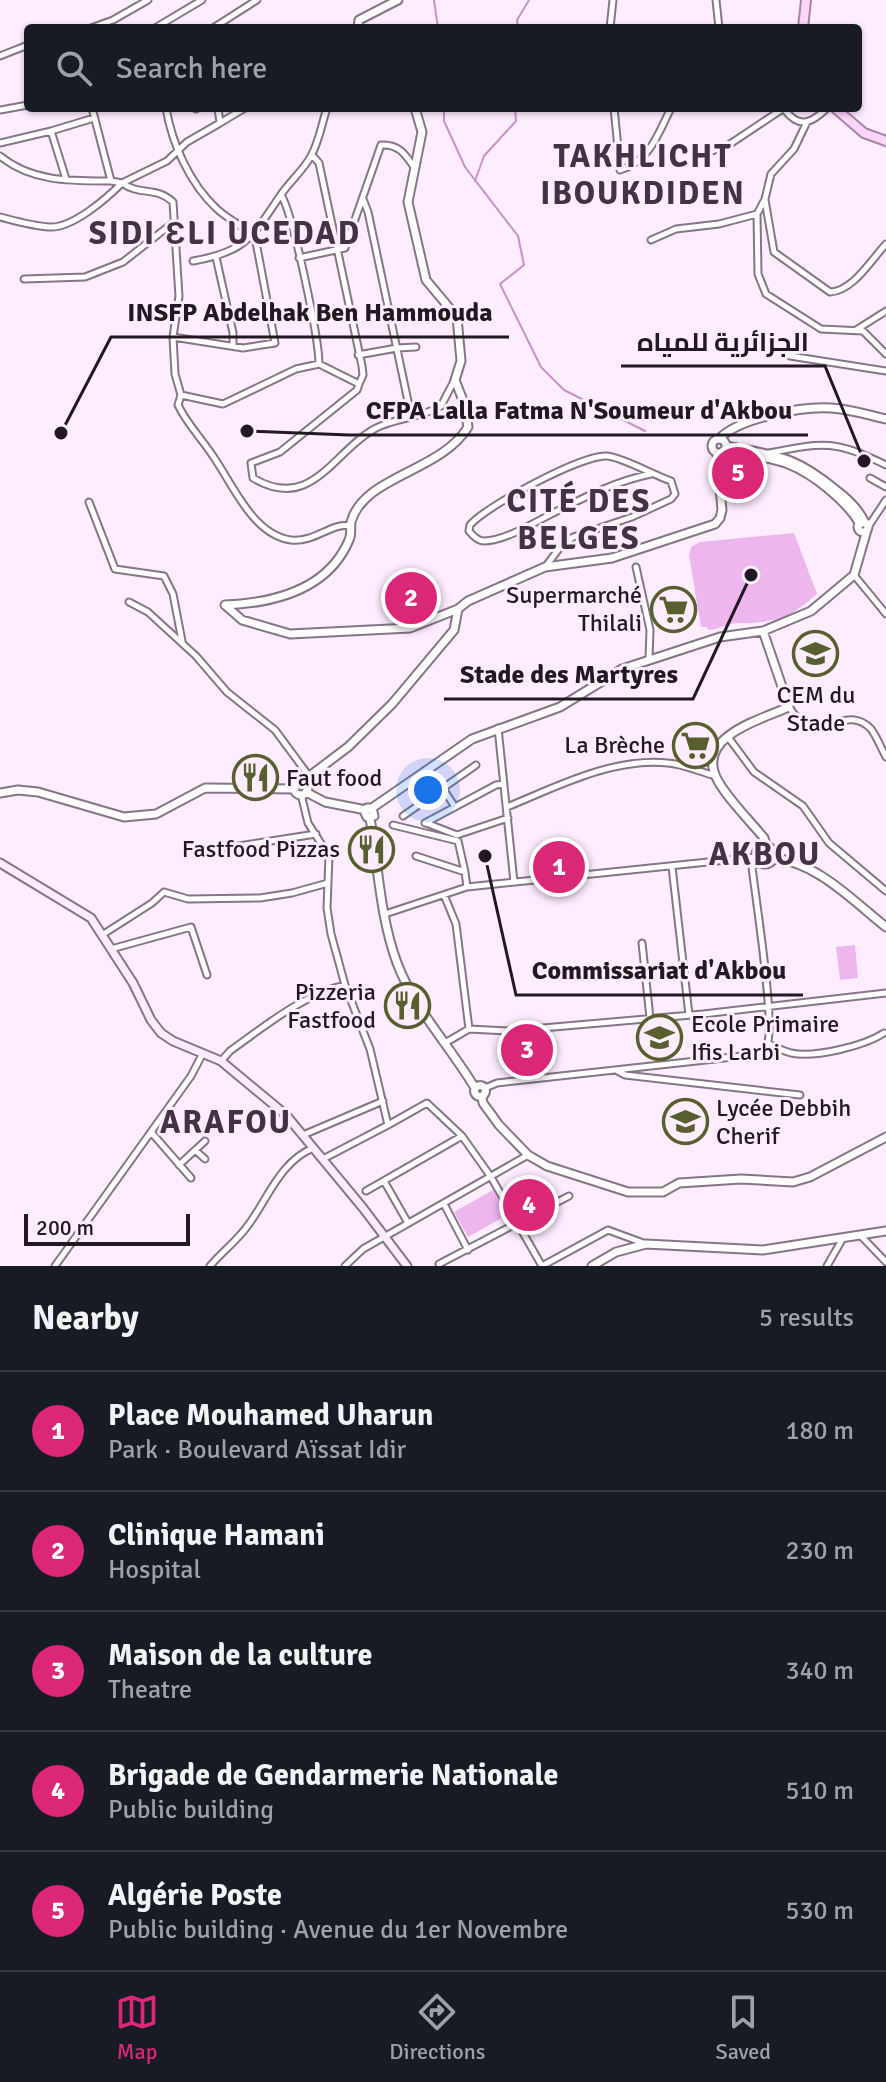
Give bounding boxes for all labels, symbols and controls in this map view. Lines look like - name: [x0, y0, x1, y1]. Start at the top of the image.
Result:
- search box: [24, 24, 862, 112]
- icon: search: [52, 46, 96, 90]
- text: Search here: [116, 50, 267, 87]
- district label: TAKHLICHT IBOUKDIDEN: [540, 137, 746, 213]
- district label: SIDI ƐLI UCEDAD: [89, 214, 361, 253]
- callout: INSFP Abdelhak Ben Hammouda: [111, 287, 509, 337]
- text: INSFP Abdelhak Ben Hammouda: [127, 297, 493, 329]
- callout: الجزائرية للمياه: [621, 316, 825, 366]
- text: الجزائرية للمياه: [637, 327, 809, 359]
- callout: CFPA Lalla Fatma N'Soumeur d'Akbou: [349, 385, 808, 435]
- text: CFPA Lalla Fatma N'Soumeur d'Akbou: [366, 395, 792, 427]
- pin: 5: [712, 443, 764, 503]
- district label: CITÉ DES BELGES: [507, 480, 651, 558]
- pin: 2: [385, 568, 437, 628]
- place label: Supermarché Thilali: [506, 580, 642, 638]
- supermarket icon: Supermarché Thilali: [649, 585, 697, 633]
- school or university icon: CEM du Stade: [792, 629, 840, 677]
- callout: Stade des Martyres: [444, 649, 693, 699]
- text: Stade des Martyres: [460, 659, 678, 691]
- place label: CEM du Stade: [777, 680, 855, 738]
- supermarket icon: La Brèche: [672, 721, 720, 769]
- place label: La Brèche: [564, 730, 665, 760]
- restaurant icon: Faut food: [231, 754, 279, 802]
- place label: Faut food: [286, 763, 382, 793]
- your location: [408, 770, 448, 810]
- restaurant icon: Fastfood Pizzas: [347, 825, 395, 873]
- place label: Fastfood Pizzas: [182, 834, 340, 864]
- district label: AKBOU: [709, 835, 821, 874]
- pin: 1: [533, 837, 585, 897]
- callout: Commissariat d'Akbou: [516, 945, 803, 995]
- text: Commissariat d'Akbou: [532, 955, 786, 987]
- place label: Pizzeria Fastfood: [287, 977, 376, 1035]
- restaurant icon: Pizzeria Fastfood: [383, 982, 431, 1030]
- place label: Ecole Primaire Ifis Larbi: [691, 1009, 839, 1067]
- school or university icon: Ecole Primaire Ifis Larbi: [636, 1014, 684, 1062]
- pin: 3: [501, 1020, 553, 1080]
- place label: Lycée Debbih Cherif: [716, 1093, 851, 1151]
- school or university icon: Lycée Debbih Cherif: [661, 1098, 709, 1146]
- district label: ARAFOU: [160, 1103, 292, 1142]
- pin: 4: [503, 1175, 555, 1235]
- scale bar: [24, 1210, 190, 1246]
- text: 200 m: [36, 1214, 94, 1241]
- text: Nearby: [32, 1297, 139, 1339]
- text: 5 results: [759, 1302, 854, 1334]
- text: Place Mouhamed Uharun: [108, 1397, 433, 1434]
- text: 1: [51, 1415, 65, 1447]
- text: 180 m: [785, 1415, 854, 1447]
- text: Park · Boulevard Aïssat Idir: [108, 1434, 406, 1466]
- text: Clinique Hamani: [108, 1517, 325, 1554]
- text: 2: [51, 1535, 65, 1567]
- text: 230 m: [785, 1535, 854, 1567]
- text: Hospital: [108, 1554, 201, 1586]
- text: Maison de la culture: [108, 1637, 372, 1674]
- text: 3: [51, 1655, 65, 1687]
- text: 340 m: [785, 1655, 854, 1687]
- text: Theatre: [108, 1674, 192, 1706]
- text: Brigade de Gendarmerie Nationale: [108, 1757, 559, 1794]
- text: 4: [51, 1775, 65, 1807]
- text: 510 m: [785, 1775, 854, 1807]
- text: Public building: [108, 1794, 274, 1826]
- text: Algérie Poste: [108, 1877, 282, 1914]
- text: 5: [51, 1895, 65, 1927]
- text: 530 m: [785, 1895, 854, 1927]
- text: Public building · Avenue du 1er Novembre: [108, 1914, 568, 1946]
- tab: Map: [115, 1990, 159, 2065]
- tab: Directions: [389, 1990, 485, 2065]
- tab: Saved: [716, 1990, 771, 2065]

